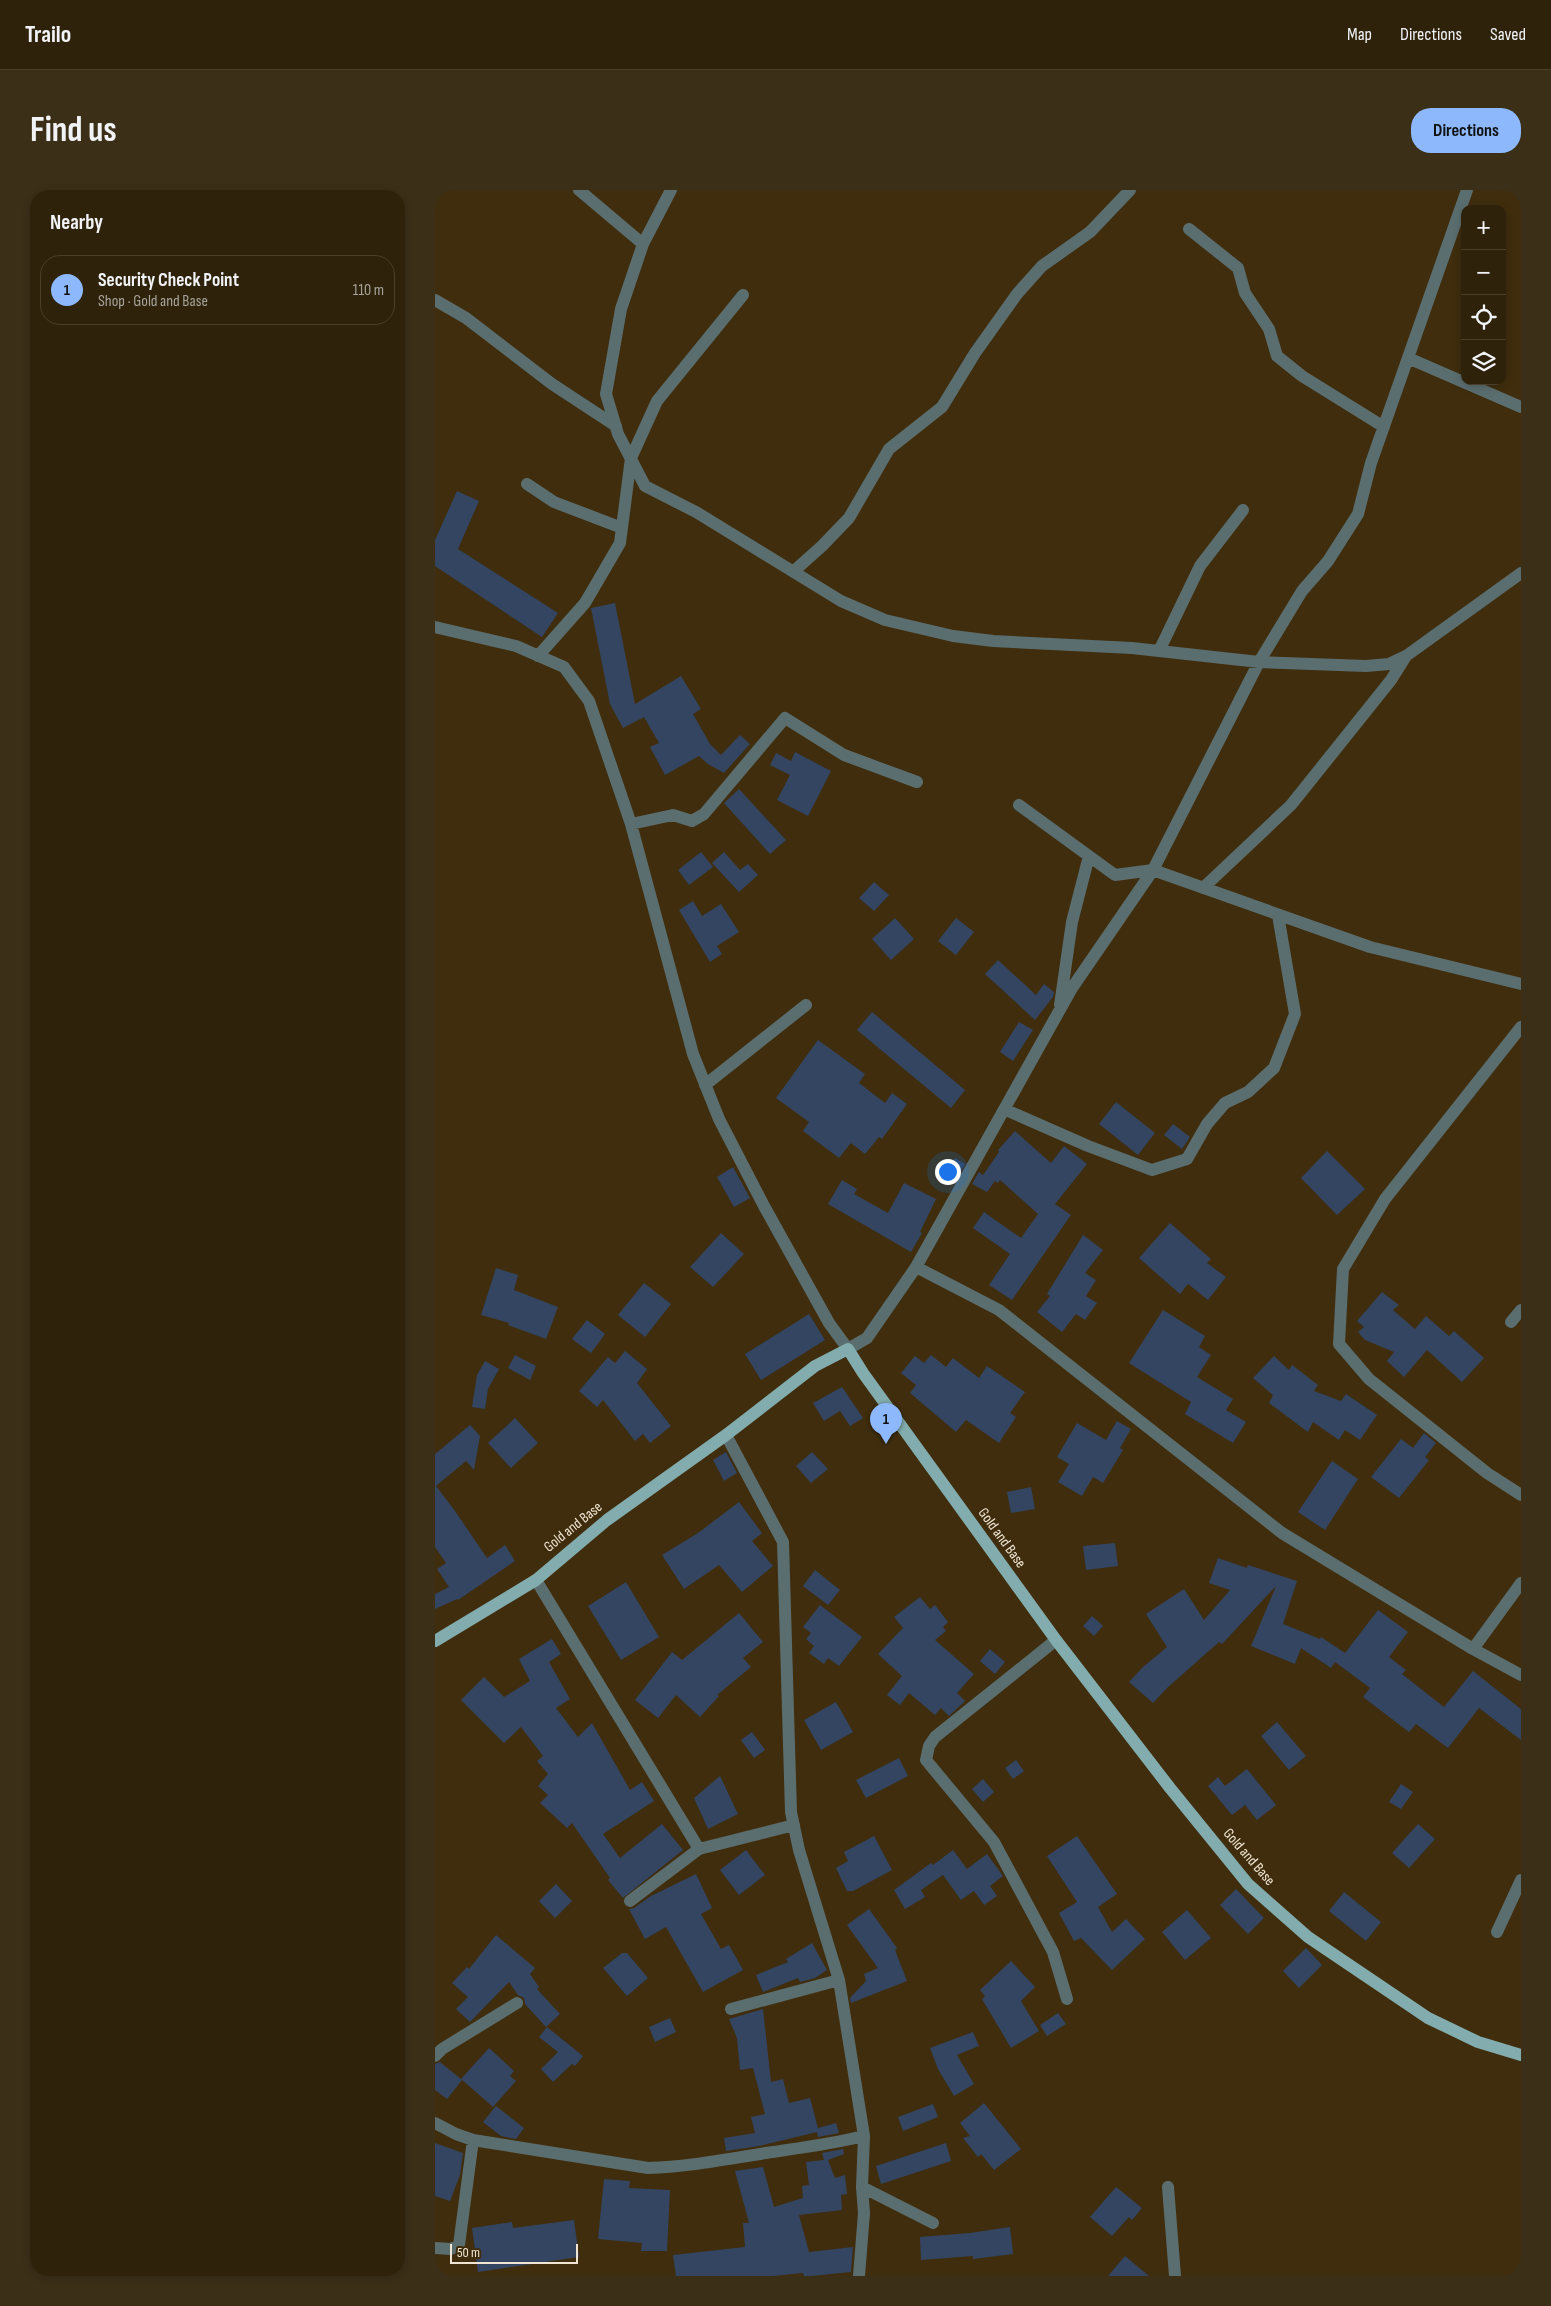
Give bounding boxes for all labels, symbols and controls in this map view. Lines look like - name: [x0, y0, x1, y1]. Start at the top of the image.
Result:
- text: Trailo: [25, 20, 71, 49]
- text: Map: [1347, 24, 1372, 45]
- text: Directions: [1400, 24, 1462, 45]
- text: Saved: [1490, 24, 1526, 45]
- button: Directions: [1411, 108, 1521, 153]
- text: Find us: [30, 109, 117, 152]
- map controls: [1461, 205, 1506, 385]
- button: +: [1461, 205, 1506, 250]
- text: Nearby: [50, 210, 103, 235]
- button: −: [1461, 250, 1506, 295]
- text: Security Check Point: [98, 269, 239, 292]
- text: 1: [64, 281, 70, 300]
- text: 110 m: [353, 281, 384, 300]
- text: Shop · Gold and Base: [98, 292, 208, 311]
- button: locate: [1461, 295, 1506, 340]
- button: layers: [1461, 340, 1506, 385]
- your location: [935, 1159, 961, 1185]
- pin: 1: [870, 1403, 902, 1444]
- street label: Gold and Base: [540, 1498, 606, 1556]
- street label: Gold and Base: [974, 1504, 1030, 1572]
- street label: Gold and Base: [1219, 1824, 1279, 1890]
- scale bar: [450, 2241, 577, 2264]
- text: 50 m: [457, 2244, 480, 2261]

